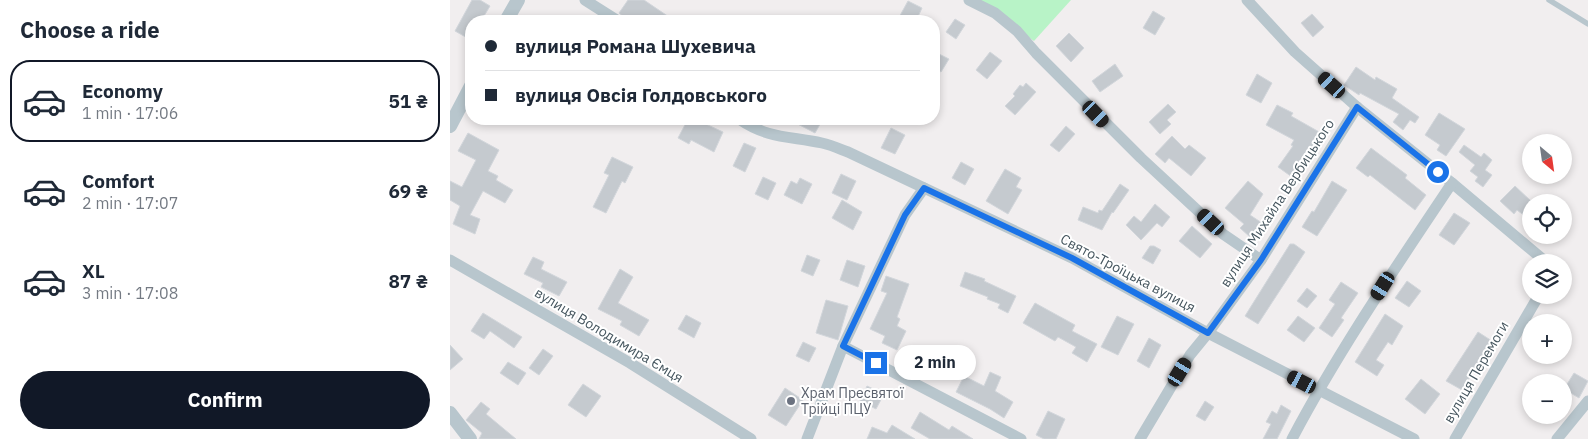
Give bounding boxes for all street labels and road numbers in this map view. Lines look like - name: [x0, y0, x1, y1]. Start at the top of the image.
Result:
- street label: вулиця Михайла Вербицького: [1216, 116, 1338, 290]
- street label: Свято-Троїцька вулиця: [1057, 230, 1199, 316]
- street label: вулиця Володимира Ємця: [531, 283, 687, 387]
- street label: вулиця Перемоги: [1439, 318, 1513, 426]

